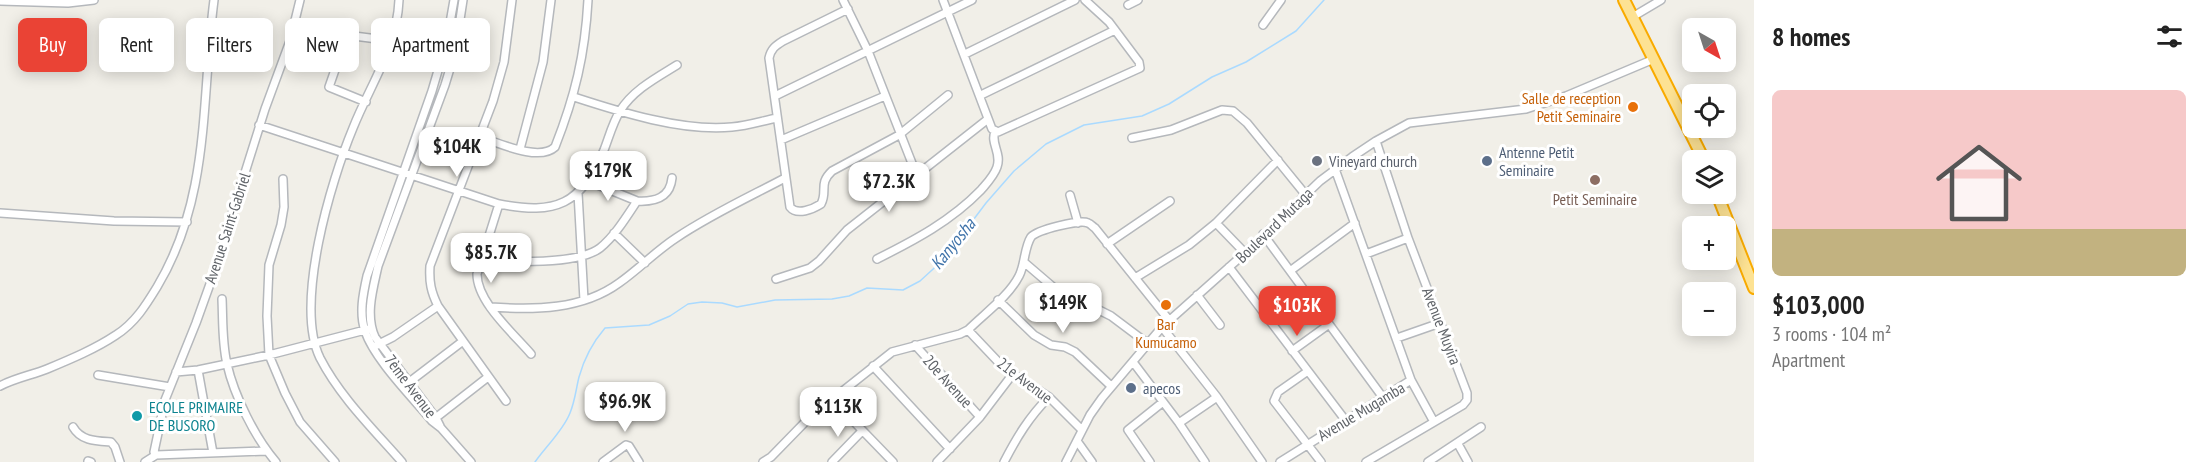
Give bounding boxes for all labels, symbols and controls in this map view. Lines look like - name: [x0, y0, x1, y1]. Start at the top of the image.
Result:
- chip: Buy: [18, 18, 87, 72]
- chip: Rent: [99, 18, 174, 72]
- chip: Filters: [186, 18, 273, 72]
- chip: New: [285, 18, 359, 72]
- chip: Apartment: [371, 18, 490, 72]
- north arrow: [1682, 18, 1736, 72]
- map controls: [1682, 18, 1736, 336]
- text: 8 homes: [1772, 20, 1850, 53]
- icon: filters: [2153, 20, 2186, 53]
- button: locate: [1682, 84, 1736, 138]
- place label: Salle de reception Petit Seminaire: [1522, 88, 1621, 126]
- marker: Salle de reception Petit Seminaire: [1626, 100, 1640, 114]
- pin: $104K: [415, 127, 499, 178]
- icon: home: [1925, 129, 2033, 237]
- text: $104K: [433, 133, 481, 159]
- place label: Antenne Petit Seminaire: [1499, 142, 1575, 180]
- button: layers: [1682, 150, 1736, 204]
- pin: $179K: [566, 151, 650, 202]
- place label: Vineyard church: [1328, 151, 1417, 171]
- marker: Vineyard church: [1310, 154, 1324, 168]
- marker: Antenne Petit Seminaire: [1480, 154, 1494, 168]
- text: $179K: [584, 157, 632, 183]
- pin: $72.3K: [840, 162, 938, 213]
- text: $72.3K: [863, 168, 915, 194]
- street label: Avenue Saint-Gabriel: [200, 170, 254, 286]
- marker: Petit Seminaire: [1588, 173, 1602, 187]
- street label: Boulevard Mutaga: [1231, 183, 1317, 267]
- place label: Petit Seminaire: [1553, 189, 1637, 209]
- water label: Kanyosha: [925, 213, 981, 274]
- button: +: [1682, 216, 1736, 270]
- pin: $85.7K: [442, 233, 540, 284]
- text: $85.7K: [465, 239, 517, 265]
- button: −: [1682, 282, 1736, 336]
- pin: $149K: [1021, 283, 1105, 334]
- street label: Avenue Muyira: [1418, 284, 1466, 368]
- pin: $103K: [1255, 286, 1339, 337]
- text: $103,000: [1772, 288, 1865, 321]
- text: $149K: [1039, 289, 1087, 315]
- text: $103K: [1273, 292, 1321, 318]
- marker: Bar Kumucamo: [1159, 298, 1173, 312]
- place label: Bar Kumucamo: [1135, 314, 1197, 352]
- text: 3 rooms · 104 m²: [1772, 321, 1891, 347]
- text: Apartment: [1772, 347, 1845, 373]
- street label: 7ème Avenue: [381, 350, 441, 422]
- street label: 20e Avenue: [919, 350, 977, 412]
- street label: 21e Avenue: [993, 353, 1057, 407]
- street label: Avenue Mugamba: [1314, 377, 1408, 445]
- place label: apecos: [1143, 378, 1181, 398]
- marker: apecos: [1124, 381, 1138, 395]
- pin: $96.9K: [576, 382, 674, 433]
- pin: $113K: [796, 387, 880, 438]
- text: $96.9K: [599, 388, 651, 414]
- text: $113K: [814, 393, 862, 419]
- place label: ECOLE PRIMAIRE DE BUSORO: [149, 397, 243, 435]
- marker: ECOLE PRIMAIRE DE BUSORO: [130, 409, 144, 423]

